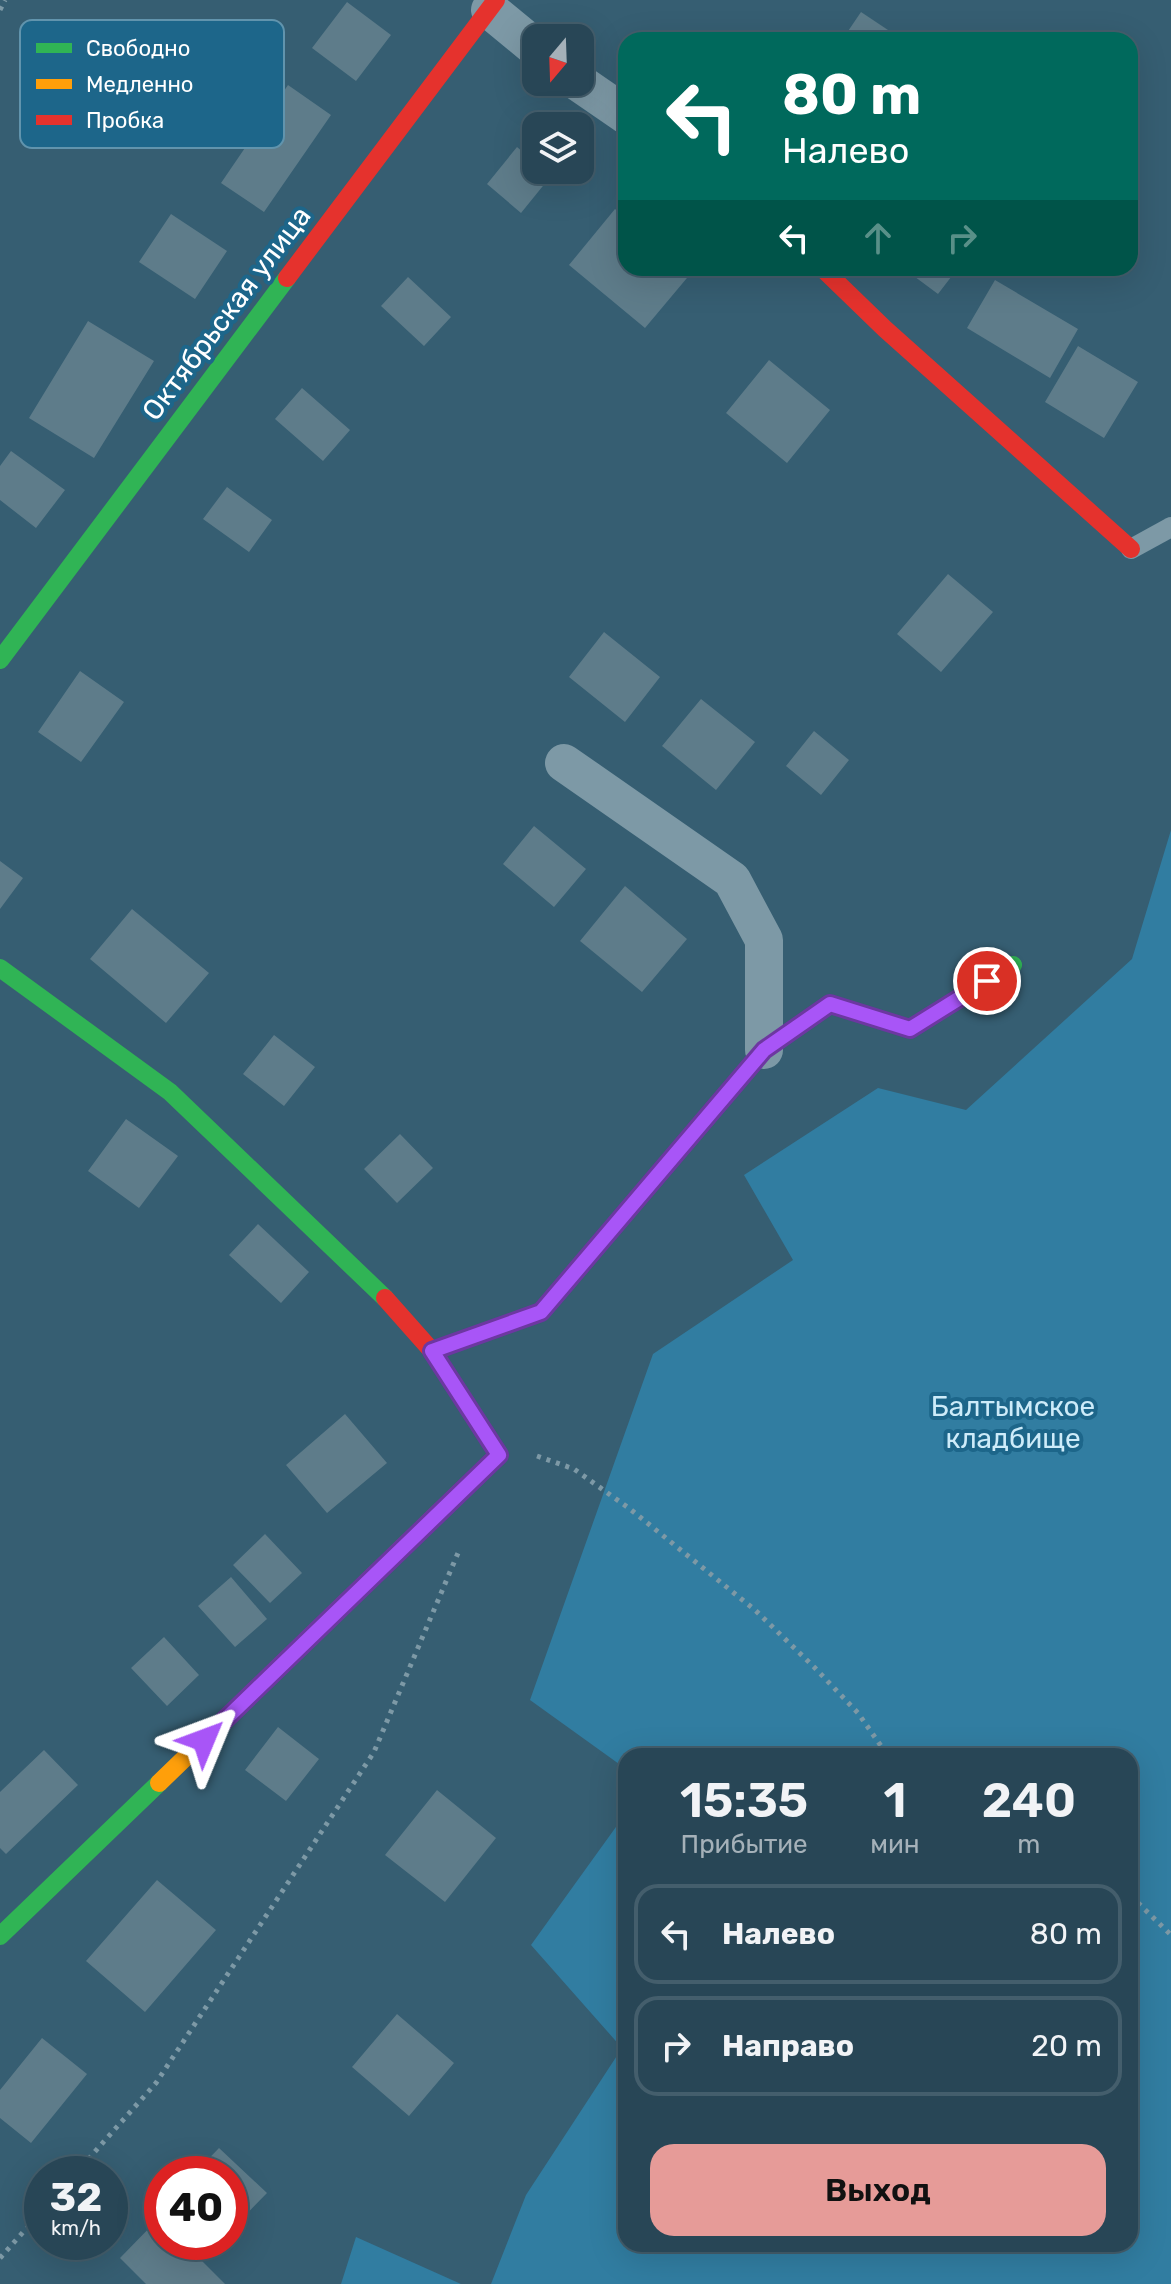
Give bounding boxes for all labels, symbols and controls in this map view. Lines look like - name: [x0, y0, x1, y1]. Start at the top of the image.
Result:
- legend: [20, 20, 284, 148]
- north arrow: [522, 24, 594, 96]
- map controls: [522, 24, 594, 184]
- text: Свободно: [86, 35, 190, 62]
- text: 80 m: [782, 62, 921, 128]
- icon: left: [650, 64, 754, 168]
- text: Медленно: [86, 71, 194, 98]
- text: Пробка: [86, 107, 164, 134]
- button: layers: [522, 112, 594, 184]
- text: Налево: [782, 129, 909, 172]
- street label: Октябрьская улица: [135, 200, 318, 427]
- icon: left: [772, 216, 816, 260]
- icon: ahead: [856, 216, 900, 260]
- icon: right: [940, 216, 984, 260]
- pin: [953, 947, 1021, 1015]
- icon: arrive: [965, 959, 1009, 1003]
- park label: Балтымское кладбище: [931, 1390, 1095, 1455]
- position arrow: [162, 1698, 246, 1782]
- text: 15:35: [680, 1772, 808, 1829]
- text: 1: [883, 1772, 906, 1829]
- text: 240: [982, 1772, 1076, 1829]
- text: Прибытие: [681, 1829, 808, 1860]
- text: мин: [870, 1829, 920, 1860]
- text: m: [1017, 1829, 1040, 1860]
- icon: left: [654, 1912, 698, 1956]
- text: Налево: [722, 1916, 835, 1952]
- text: 80 m: [1030, 1916, 1102, 1952]
- icon: right: [654, 2024, 698, 2068]
- text: Направо: [722, 2028, 854, 2064]
- text: 20 m: [1031, 2028, 1102, 2064]
- button: Выход: [650, 2144, 1106, 2236]
- speed limit sign: 40: [144, 2156, 248, 2260]
- text: 32: [50, 2174, 102, 2221]
- text: km/h: [51, 2216, 101, 2240]

